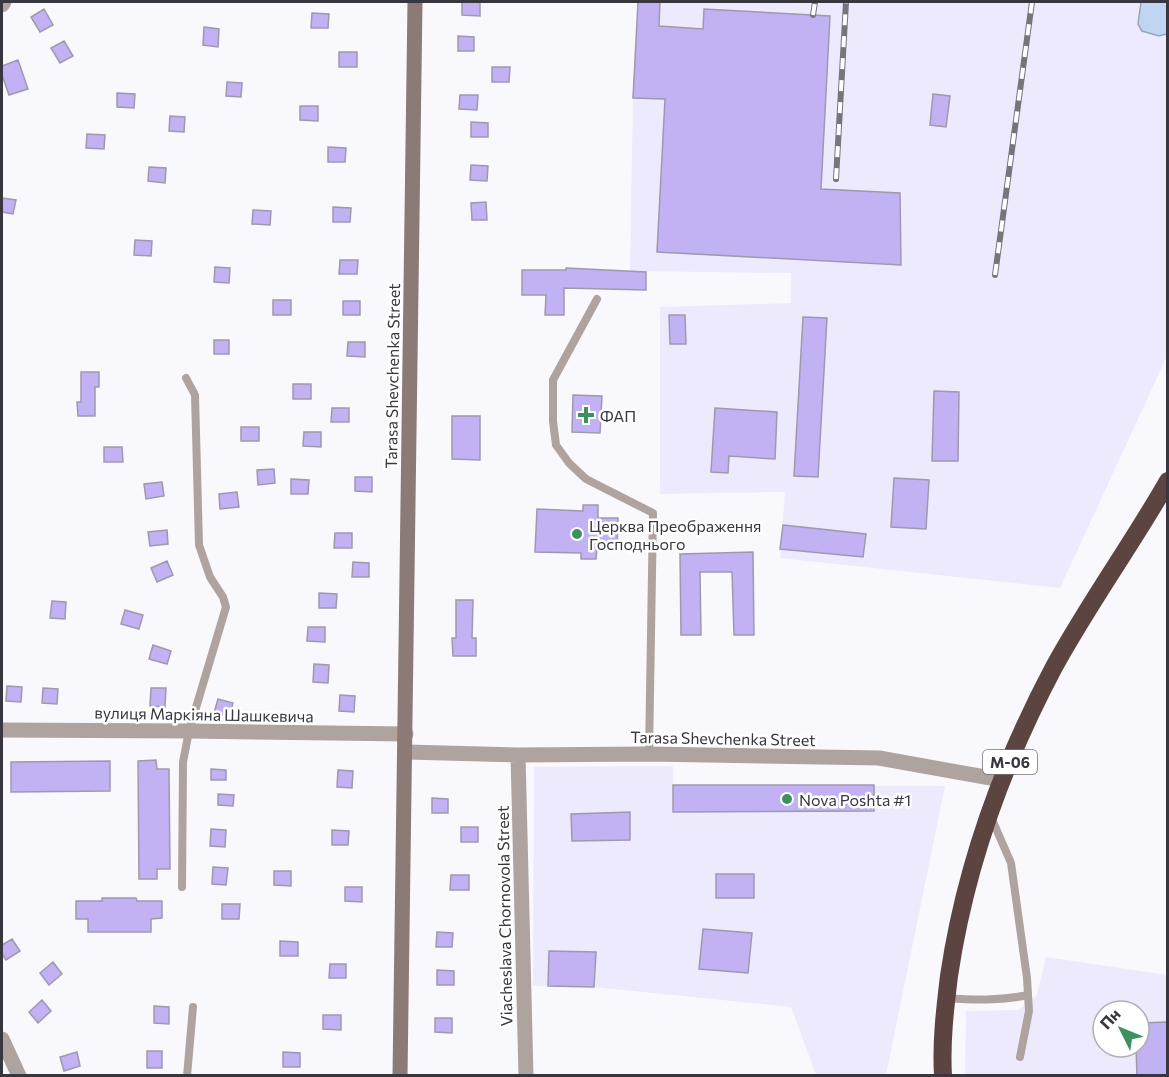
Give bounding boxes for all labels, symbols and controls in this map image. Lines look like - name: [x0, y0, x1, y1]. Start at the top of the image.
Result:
- street label: Tarasa Shevchenka Street: [381, 283, 403, 469]
- marker: ФАП: [577, 406, 595, 424]
- place label: ФАП: [600, 406, 636, 425]
- place label: Церква Преображення Господнього: [589, 516, 761, 553]
- marker: Церква Преображення Господнього: [570, 527, 584, 541]
- street label: вулиця Маркіяна Шашкевича: [94, 703, 314, 725]
- street label: Tarasa Shevchenka Street: [630, 727, 816, 749]
- road number: М-06: [983, 750, 1037, 774]
- place label: Nova Poshta #1: [799, 790, 911, 809]
- marker: Nova Poshta #1: [780, 792, 794, 806]
- street label: Viacheslava Chornovola Street: [493, 805, 515, 1027]
- north arrow: [1091, 999, 1151, 1059]
- text: Пн: [1095, 1004, 1124, 1033]

